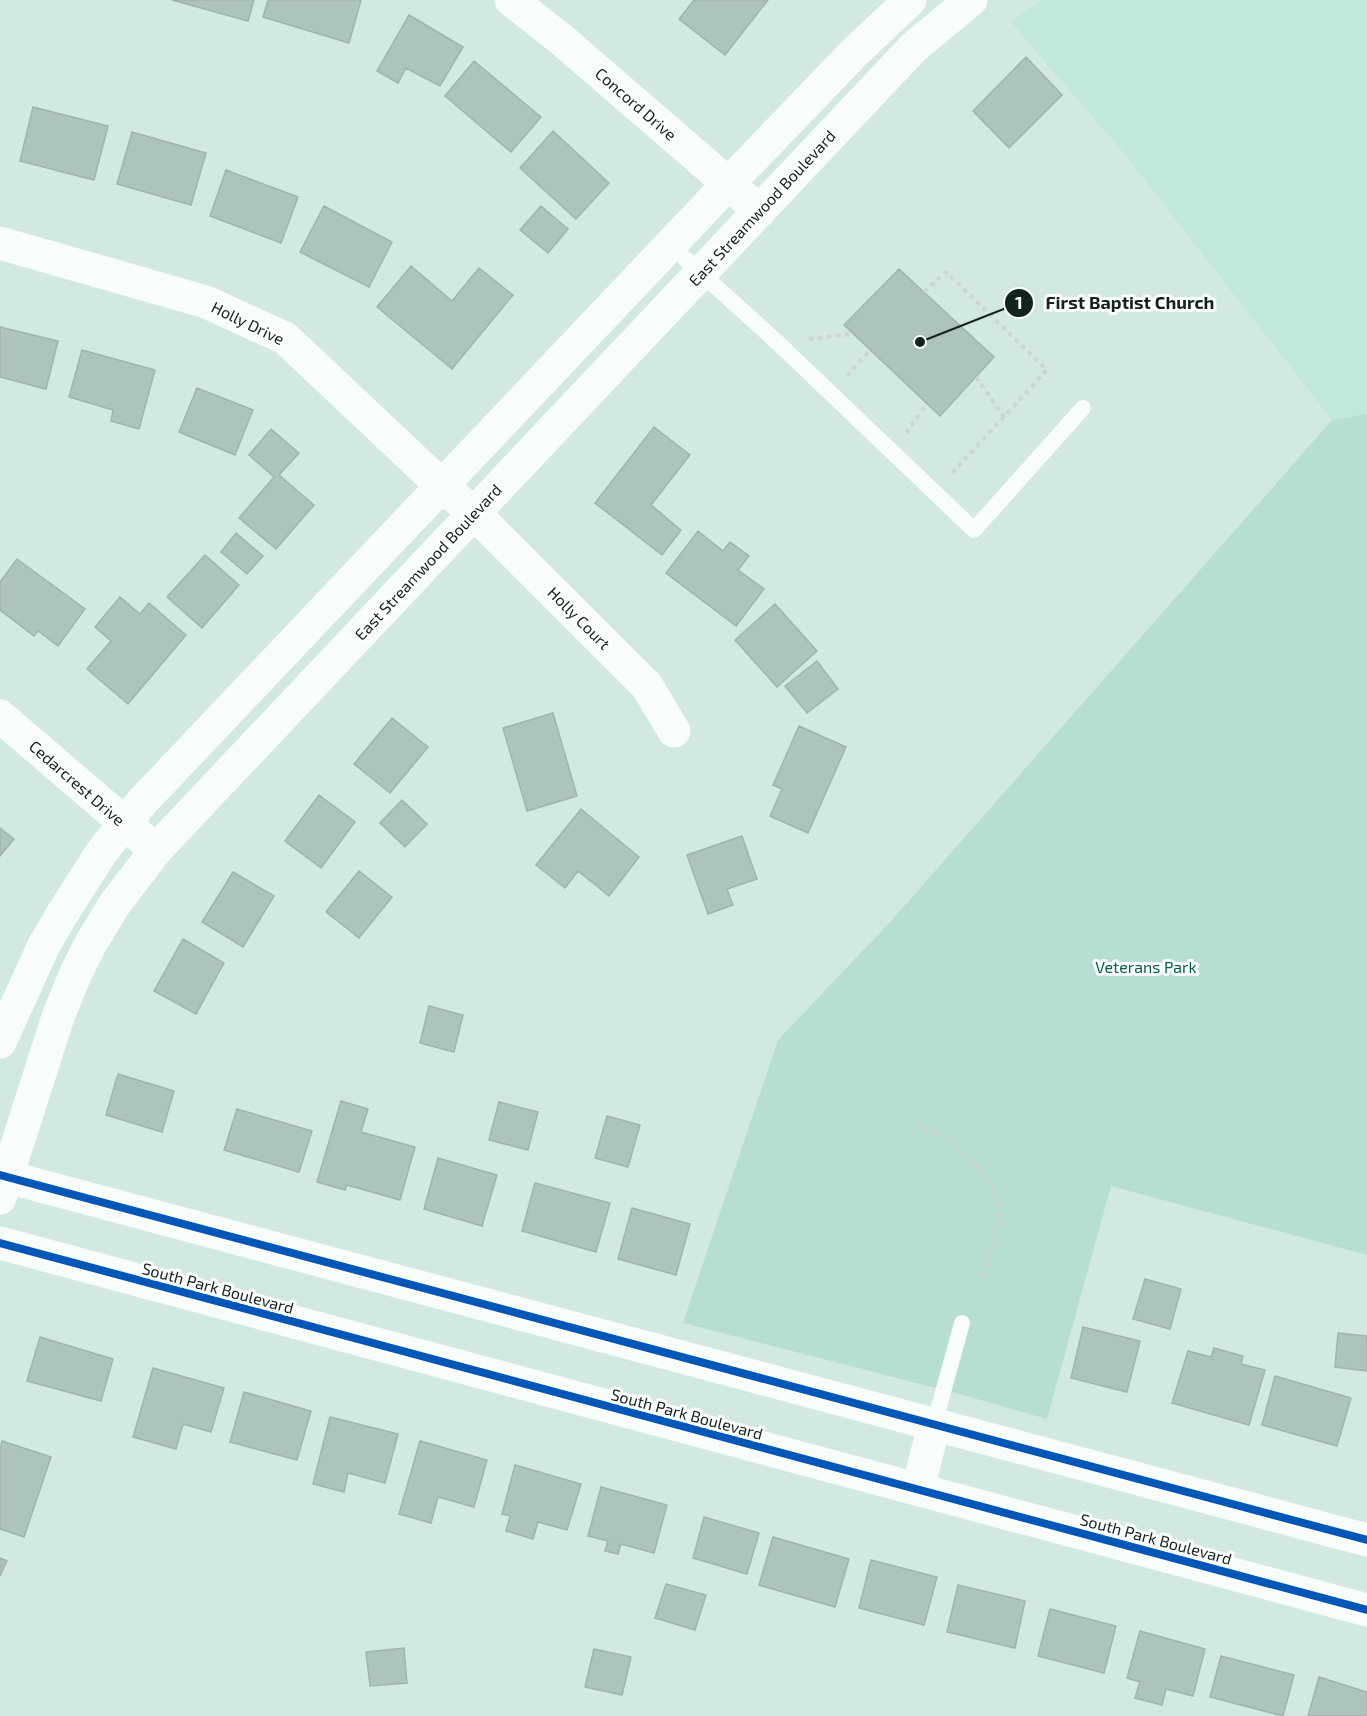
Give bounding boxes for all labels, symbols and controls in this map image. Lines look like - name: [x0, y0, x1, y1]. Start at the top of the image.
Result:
- street label: Concord Drive: [592, 63, 681, 144]
- street label: East Streamwood Boulevard: [684, 126, 839, 290]
- callout: First Baptist Church: [1004, 285, 1226, 321]
- text: 1: [1015, 291, 1023, 313]
- text: First Baptist Church: [1046, 291, 1214, 313]
- street label: Holly Drive: [209, 297, 288, 348]
- street label: East Streamwood Boulevard: [350, 480, 505, 644]
- street label: Holly Court: [544, 582, 615, 653]
- street label: Cedarcrest Drive: [26, 736, 129, 829]
- park label: Veterans Park: [1095, 957, 1197, 976]
- street label: South Park Boulevard: [140, 1258, 296, 1317]
- street label: South Park Boulevard: [609, 1384, 765, 1443]
- street label: South Park Boulevard: [1078, 1509, 1234, 1568]

